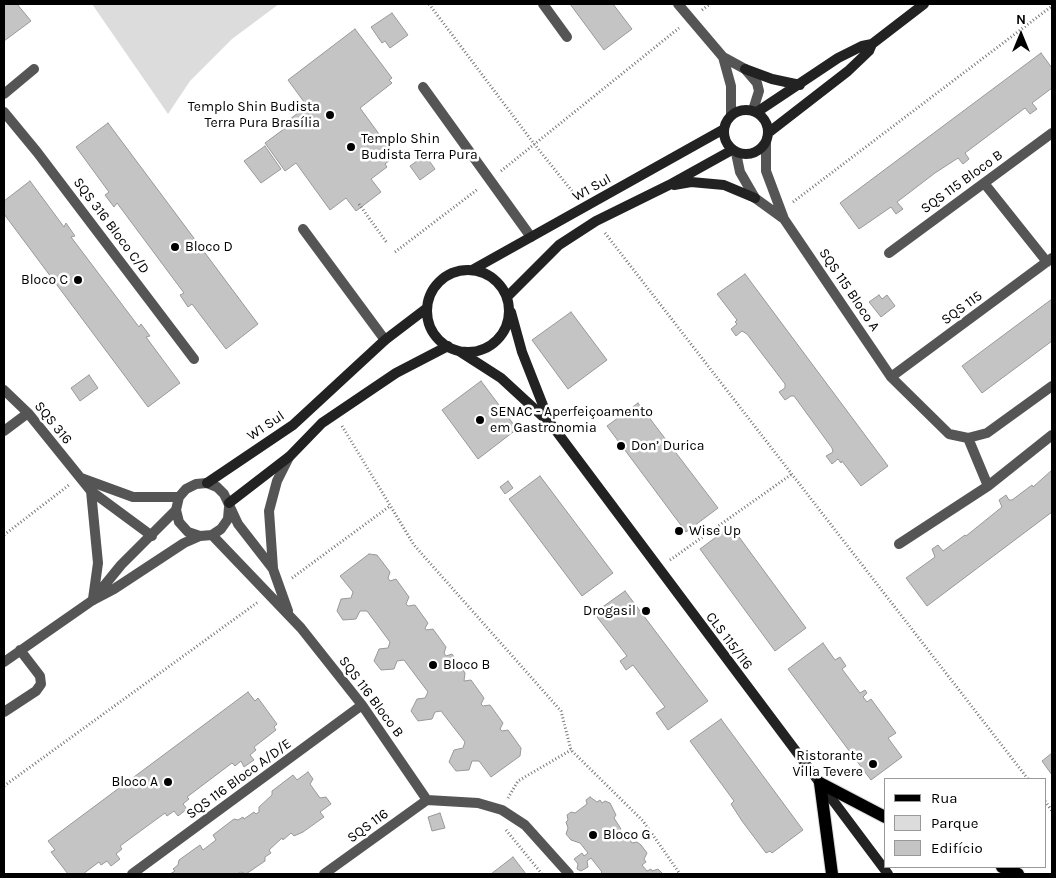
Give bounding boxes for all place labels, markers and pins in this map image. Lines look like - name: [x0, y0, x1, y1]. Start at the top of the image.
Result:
- place label: Templo Shin Budista Terra Pura Brasília: [188, 99, 320, 132]
- marker: Templo Shin Budista Terra Pura Brasília: [324, 109, 336, 121]
- place label: Templo Shin Budista Terra Pura: [361, 131, 478, 164]
- marker: Templo Shin Budista Terra Pura: [345, 141, 357, 153]
- place label: Bloco D: [185, 239, 233, 255]
- marker: Bloco D: [169, 241, 181, 253]
- place label: Bloco C: [21, 272, 68, 288]
- marker: Bloco C: [72, 274, 84, 286]
- place label: SENAC - Aperfeiçoamento em Gastronomia: [490, 404, 653, 437]
- marker: SENAC - Aperfeiçoamento em Gastronomia: [474, 414, 486, 426]
- place label: Don’ Durica: [631, 438, 705, 454]
- marker: Don’ Durica: [615, 440, 627, 452]
- place label: Wise Up: [689, 523, 741, 539]
- marker: Wise Up: [673, 525, 685, 537]
- place label: Drogasil: [583, 603, 636, 619]
- marker: Drogasil: [640, 605, 652, 617]
- place label: Bloco B: [443, 657, 490, 673]
- marker: Bloco B: [427, 659, 439, 671]
- place label: Ristorante Villa Tevere: [792, 748, 863, 780]
- marker: Ristorante Villa Tevere: [867, 758, 879, 770]
- place label: Bloco A: [111, 774, 158, 790]
- marker: Bloco A: [162, 776, 174, 788]
- place label: Bloco G: [603, 827, 650, 843]
- marker: Bloco G: [587, 829, 599, 841]

